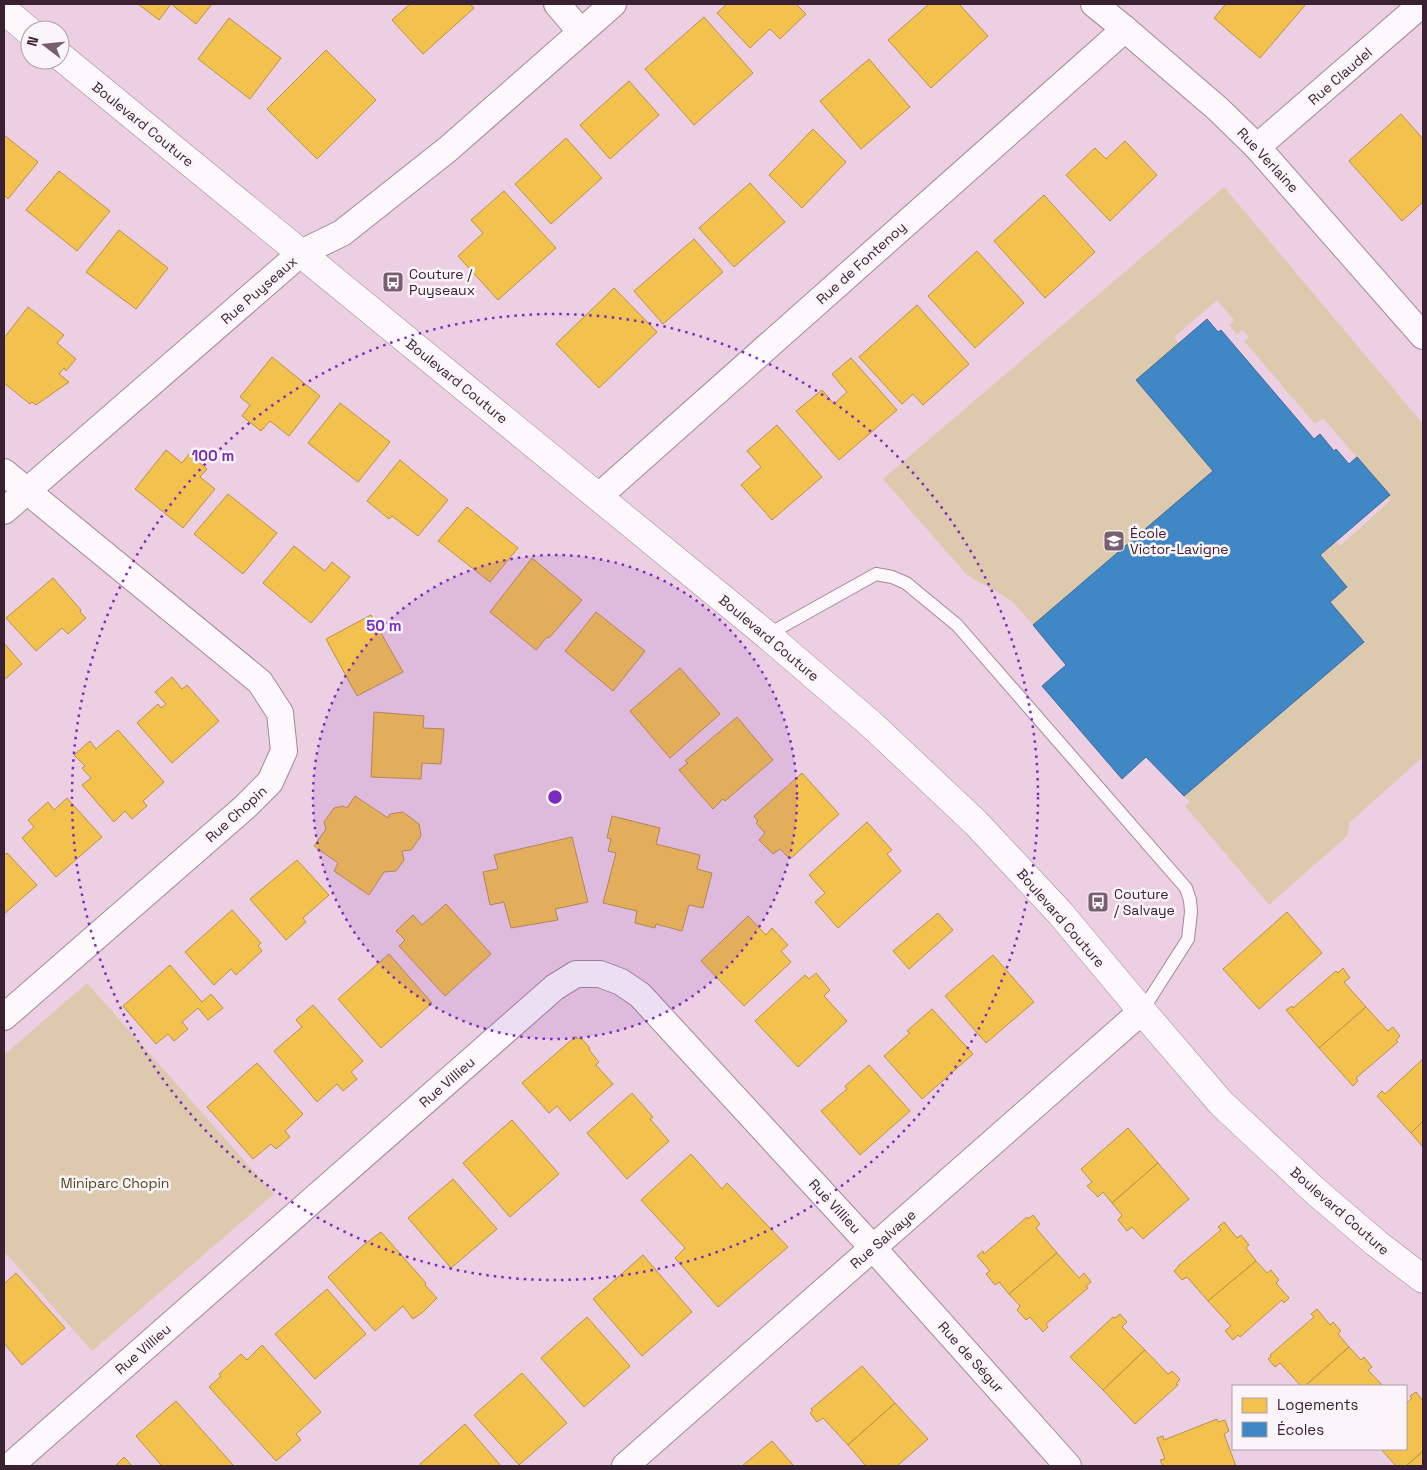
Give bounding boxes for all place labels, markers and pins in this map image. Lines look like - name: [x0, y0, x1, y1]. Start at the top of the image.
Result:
- place label: Couture / Puyseaux: [409, 265, 475, 299]
- bus stop icon: Couture / Puyseaux: [381, 270, 405, 294]
- place label: École Victor-Lavigne: [1130, 524, 1229, 558]
- school or university icon: École Victor-Lavigne: [1102, 529, 1126, 553]
- centre of rings: [546, 788, 564, 806]
- place label: Couture / Salvaye: [1114, 885, 1175, 919]
- bus stop icon: Couture / Salvaye: [1086, 890, 1110, 914]

